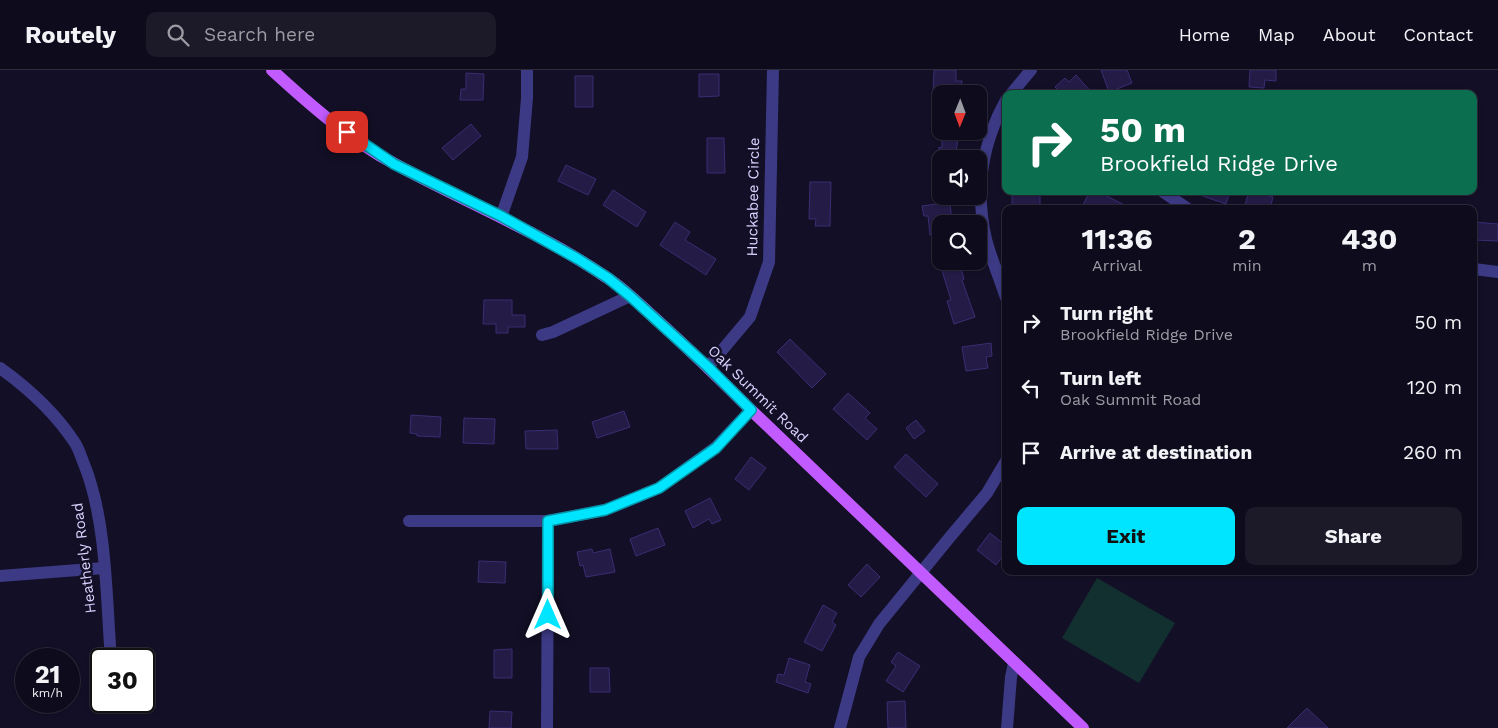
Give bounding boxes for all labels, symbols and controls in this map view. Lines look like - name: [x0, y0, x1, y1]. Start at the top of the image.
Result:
- search box: [146, 12, 496, 57]
- text: Routely: [25, 21, 116, 49]
- icon: search: [164, 21, 192, 49]
- text: Search here: [204, 23, 315, 46]
- text: Home: [1179, 24, 1230, 45]
- text: Map: [1258, 24, 1295, 45]
- text: About: [1323, 24, 1375, 45]
- text: Contact: [1403, 24, 1473, 45]
- north arrow: [932, 85, 988, 140]
- map controls: [932, 85, 987, 270]
- text: 50 m: [1100, 109, 1186, 151]
- icon: right: [1017, 110, 1082, 175]
- pin: [326, 111, 368, 153]
- icon: arrive: [333, 118, 361, 146]
- street label: Huckabee Circle: [743, 137, 763, 257]
- button: sound: [932, 150, 987, 205]
- text: Brookfield Ridge Drive: [1100, 151, 1338, 176]
- button: search: [932, 215, 987, 270]
- text: 11:36: [1081, 221, 1153, 256]
- text: 2: [1238, 221, 1256, 256]
- text: 430: [1341, 221, 1398, 256]
- text: Arrival: [1092, 256, 1142, 275]
- text: min: [1232, 256, 1262, 275]
- text: m: [1362, 256, 1377, 275]
- text: Turn right: [1060, 302, 1153, 325]
- icon: right: [1017, 309, 1045, 337]
- text: 50 m: [1415, 311, 1462, 334]
- text: Brookfield Ridge Drive: [1060, 325, 1233, 344]
- street label: Oak Summit Road: [704, 342, 812, 446]
- text: Turn left: [1060, 367, 1141, 390]
- icon: left: [1017, 374, 1045, 402]
- text: 120 m: [1407, 376, 1462, 399]
- text: Oak Summit Road: [1060, 390, 1201, 409]
- icon: arrive: [1017, 439, 1045, 467]
- text: Arrive at destination: [1060, 441, 1252, 464]
- text: 260 m: [1403, 441, 1462, 464]
- street label: Heatherly Road: [68, 502, 100, 614]
- button: Exit: [1017, 507, 1235, 565]
- button: Share: [1245, 507, 1462, 565]
- position arrow: [521, 588, 573, 640]
- speed limit sign: 30: [90, 648, 155, 713]
- text: 21: [35, 660, 60, 689]
- text: km/h: [32, 686, 63, 700]

